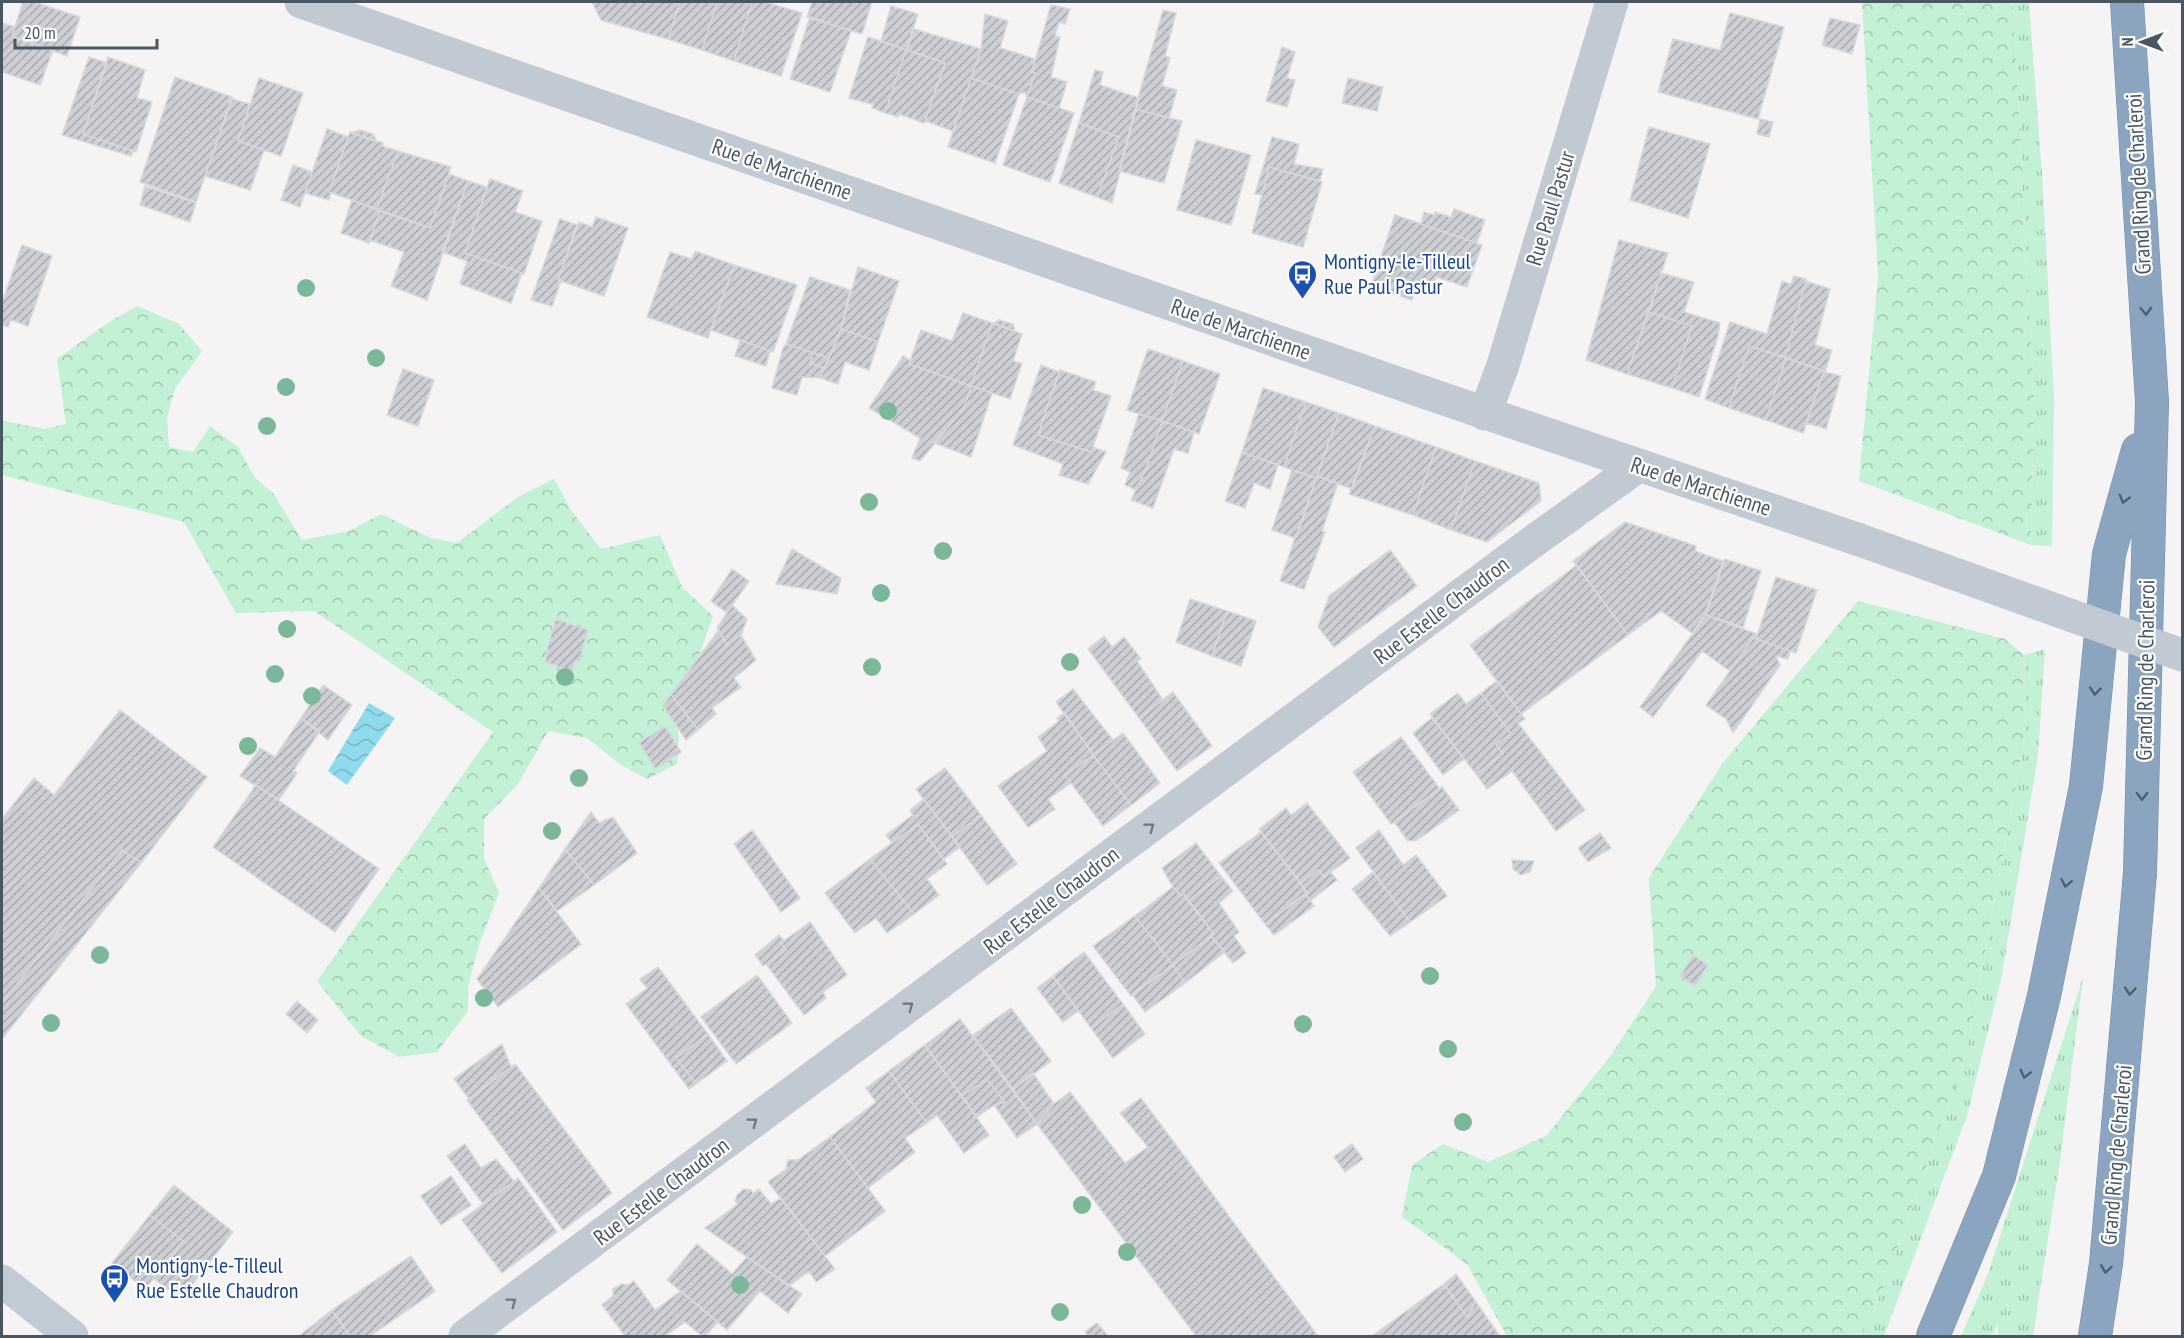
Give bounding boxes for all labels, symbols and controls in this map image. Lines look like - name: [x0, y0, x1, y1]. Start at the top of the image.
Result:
- scale bar: [15, 12, 158, 50]
- north arrow: [2112, 12, 2172, 72]
- text: 20 m: [24, 21, 56, 44]
- text: N: [2117, 38, 2137, 46]
- street label: Grand Ring de Charleroi: [2119, 93, 2157, 275]
- street label: Rue de Marchienne: [709, 132, 855, 206]
- street label: Rue Paul Pastur: [1519, 147, 1581, 269]
- place label: Montigny-le-Tilleul Rue Paul Pastur: [1324, 247, 1472, 300]
- bus stop icon: Montigny-le-Tilleul Rue Paul Pastur: [1287, 258, 1319, 300]
- street label: Rue de Marchienne: [1168, 292, 1314, 366]
- one-way arrow: [2139, 307, 2152, 316]
- street label: Rue de Marchienne: [1627, 450, 1775, 522]
- one-way arrow: [2119, 493, 2131, 504]
- street label: Rue Estelle Chaudron: [1368, 550, 1514, 670]
- street label: Grand Ring de Charleroi: [2129, 579, 2161, 761]
- one-way arrow: [2089, 686, 2102, 695]
- one-way arrow: [2136, 792, 2149, 801]
- one-way arrow: [1143, 823, 1154, 834]
- street label: Rue Estelle Chaudron: [978, 840, 1124, 960]
- one-way arrow: [2060, 878, 2073, 888]
- one-way arrow: [2124, 986, 2137, 995]
- one-way arrow: [903, 1002, 914, 1013]
- street label: Grand Ring de Charleroi: [2094, 1064, 2138, 1246]
- one-way arrow: [2019, 1069, 2032, 1079]
- one-way arrow: [746, 1119, 757, 1130]
- street label: Rue Estelle Chaudron: [588, 1131, 734, 1251]
- place label: Montigny-le-Tilleul Rue Estelle Chaudron: [136, 1251, 299, 1304]
- bus stop icon: Montigny-le-Tilleul Rue Estelle Chaudron: [99, 1262, 131, 1304]
- one-way arrow: [2100, 1264, 2112, 1273]
- one-way arrow: [506, 1298, 517, 1309]

